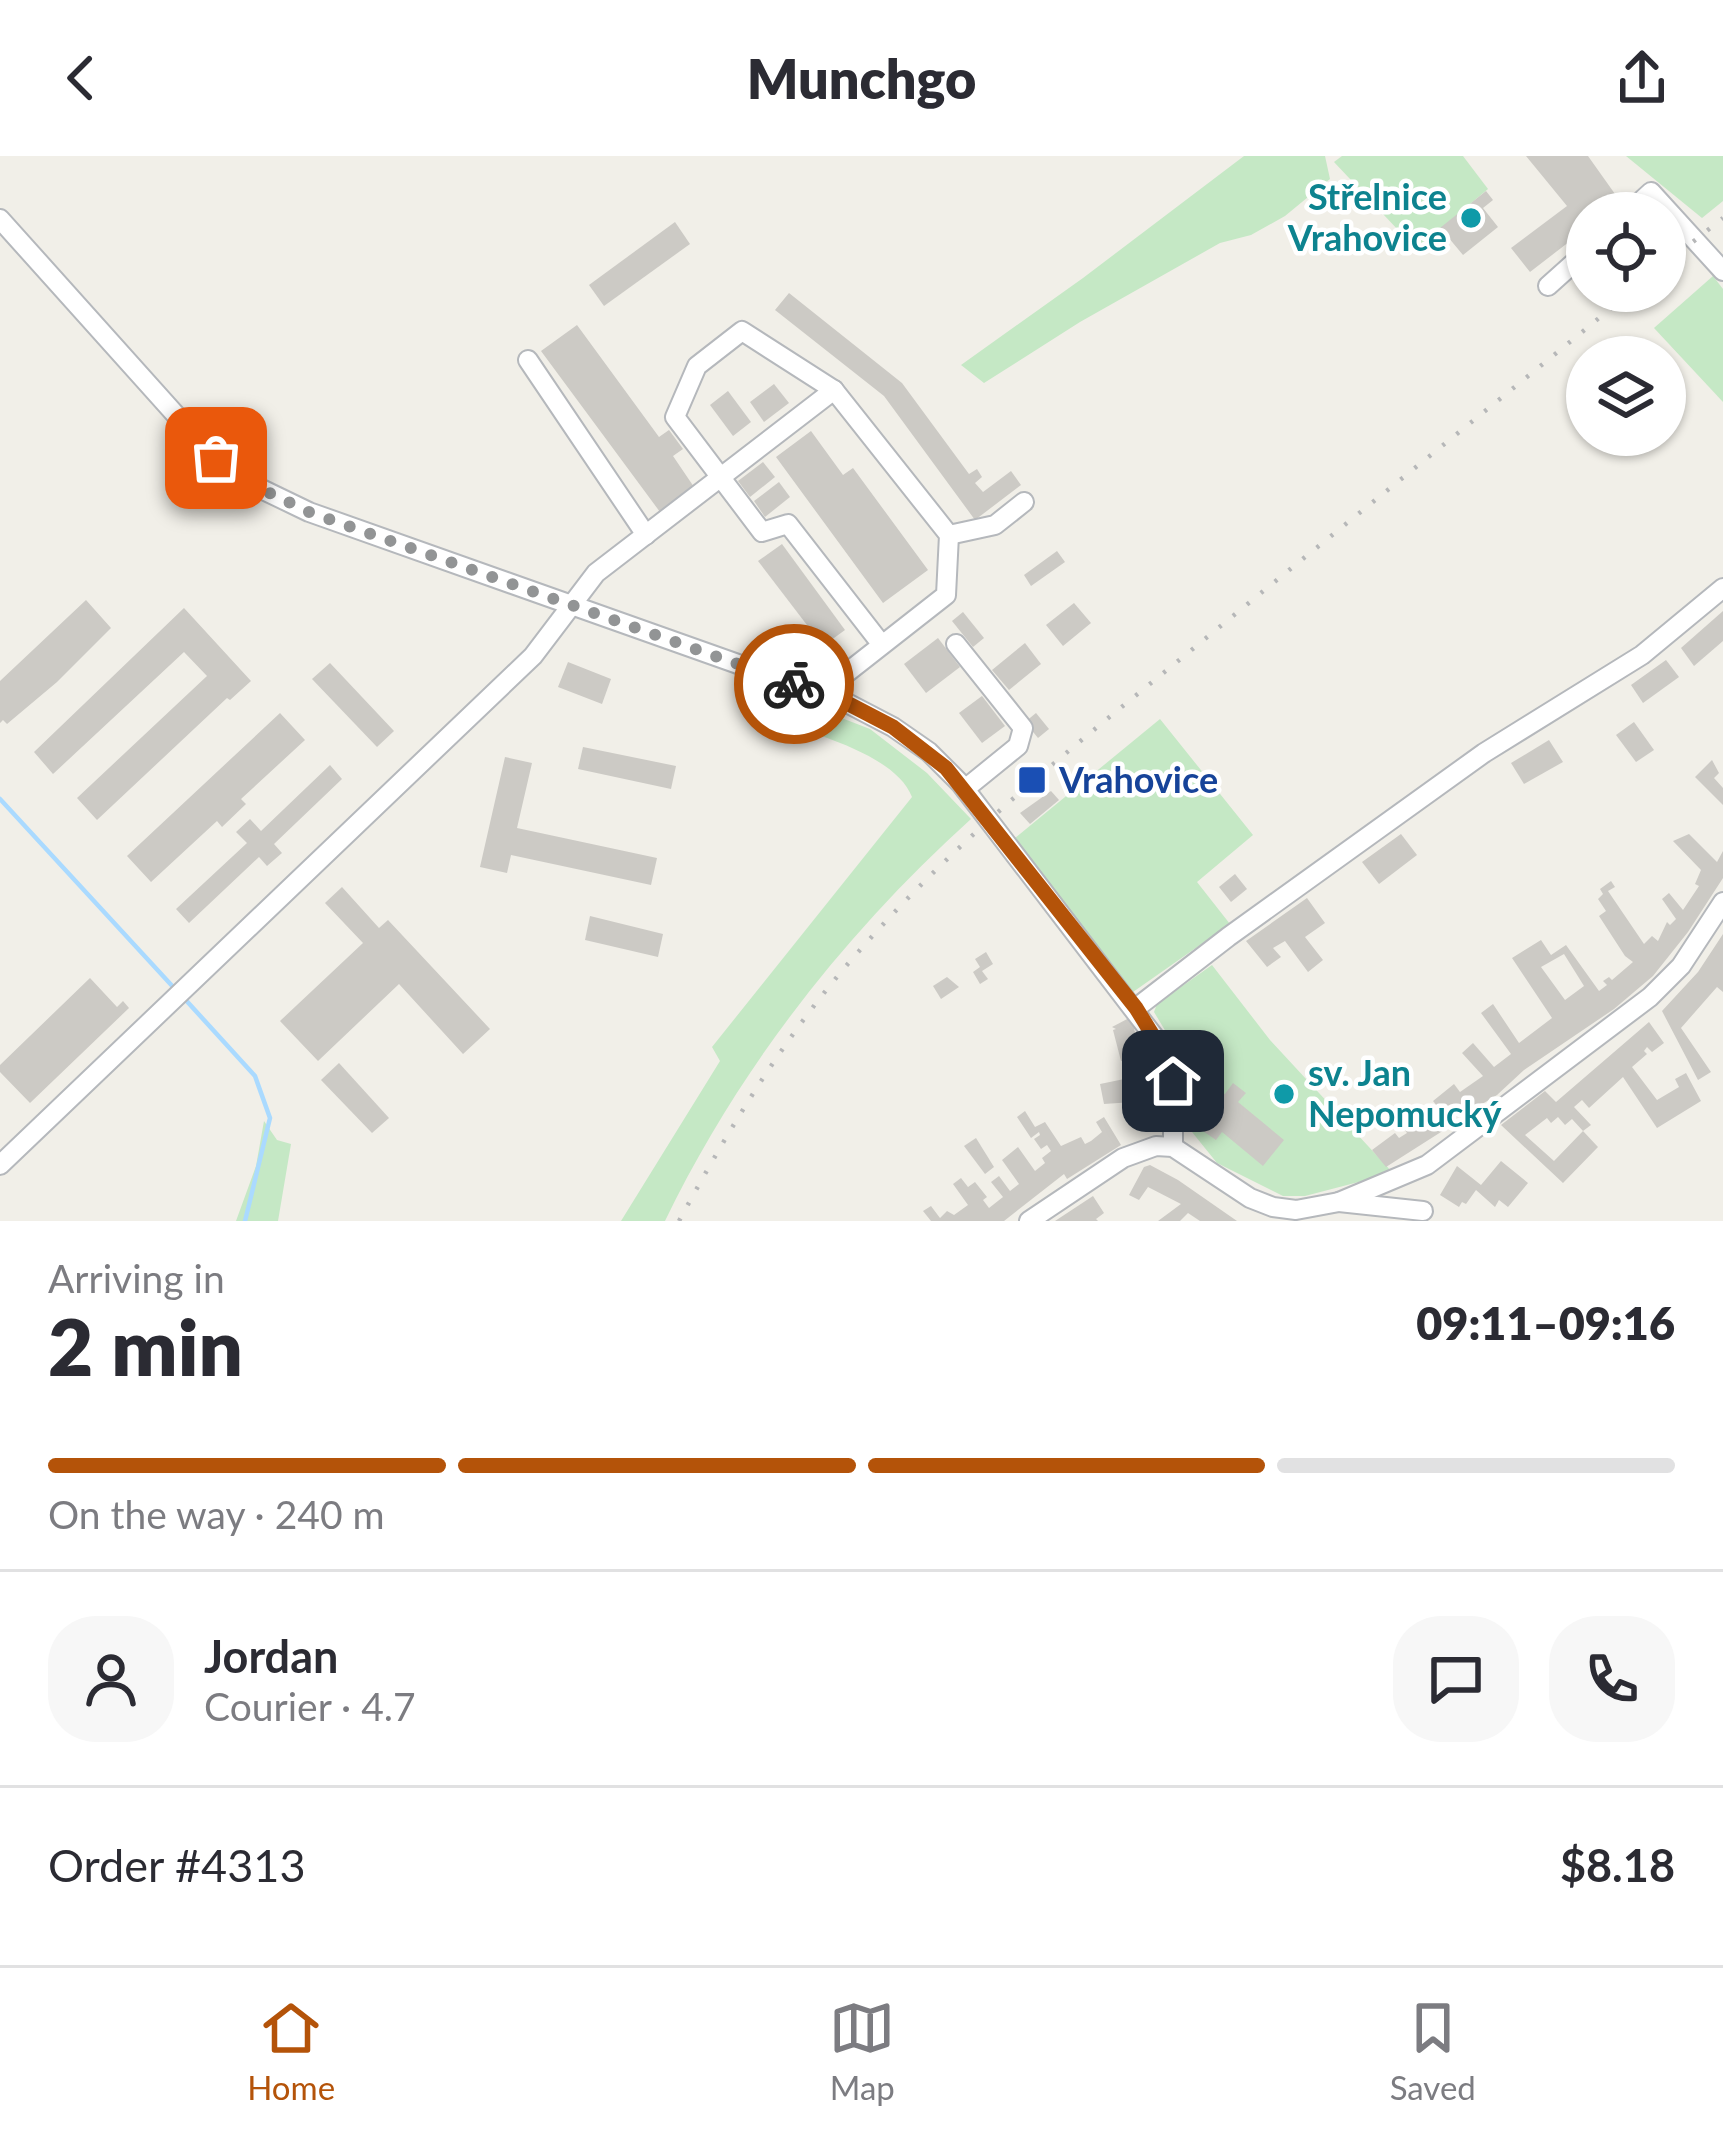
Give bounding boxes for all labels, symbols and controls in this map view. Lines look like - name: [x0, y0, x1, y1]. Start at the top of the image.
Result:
- icon: back: [48, 45, 114, 111]
- icon: share: [1609, 45, 1675, 111]
- text: Munchgo: [747, 46, 976, 111]
- place label: Střelnice Vrahovice: [1287, 174, 1447, 259]
- map controls: [1566, 192, 1686, 456]
- button: locate: [1566, 192, 1686, 312]
- marker: Střelnice Vrahovice: [1458, 205, 1484, 231]
- button: layers: [1566, 336, 1686, 456]
- pin: [165, 407, 267, 509]
- icon: bag: [183, 425, 249, 491]
- courier: [734, 624, 854, 744]
- icon: bike: [761, 651, 827, 717]
- place label: Vrahovice: [1058, 757, 1218, 801]
- marker: Vrahovice: [1016, 764, 1048, 796]
- pin: [1122, 1030, 1224, 1132]
- icon: home: [1140, 1048, 1206, 1114]
- place label: sv. Jan Nepomucký: [1308, 1050, 1502, 1135]
- marker: sv. Jan Nepomucký: [1271, 1081, 1297, 1107]
- text: Arriving in: [48, 1255, 225, 1301]
- text: 09:11–09:16: [1416, 1296, 1675, 1350]
- text: 2 min: [48, 1299, 243, 1393]
- text: On the way · 240 m: [48, 1491, 385, 1537]
- button: person: [48, 1616, 174, 1742]
- button: chat: [1393, 1616, 1519, 1742]
- button: phone: [1549, 1616, 1675, 1742]
- text: Jordan: [204, 1629, 338, 1683]
- text: Courier · 4.7: [204, 1683, 416, 1729]
- text: Order #4313: [48, 1838, 306, 1892]
- text: $8.18: [1560, 1838, 1675, 1892]
- tab: Home: [247, 1995, 335, 2107]
- tab: Map: [829, 1995, 895, 2107]
- tab: Saved: [1390, 1995, 1476, 2107]

